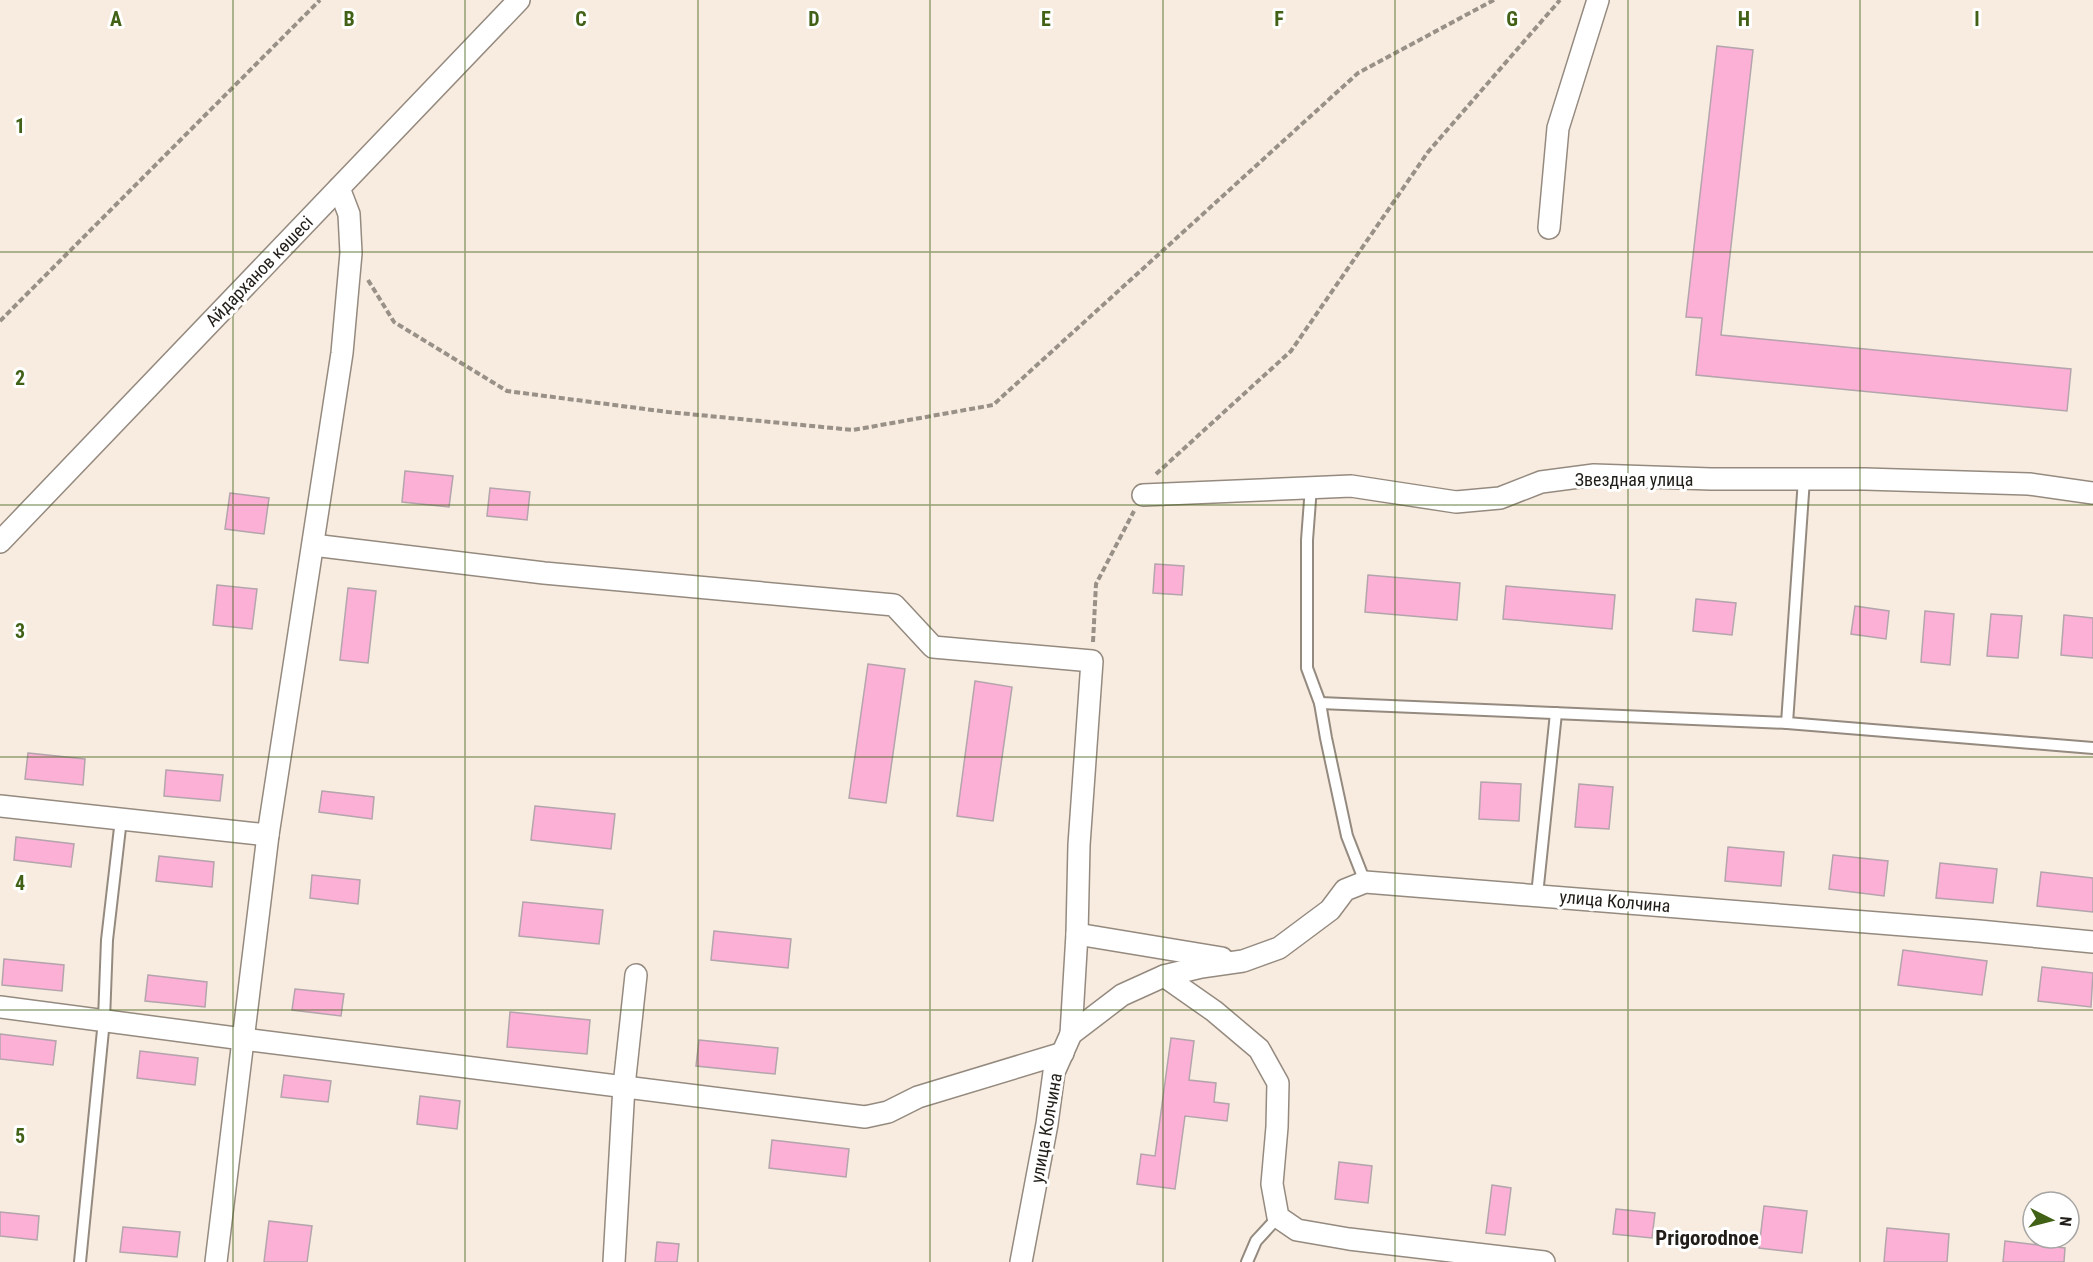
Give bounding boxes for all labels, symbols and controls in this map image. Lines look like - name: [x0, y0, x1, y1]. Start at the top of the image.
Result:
- text: A: [110, 7, 122, 31]
- text: B: [343, 7, 355, 31]
- text: C: [575, 7, 587, 31]
- text: D: [808, 7, 820, 31]
- text: E: [1041, 7, 1051, 31]
- text: F: [1274, 7, 1284, 31]
- text: G: [1506, 7, 1518, 31]
- text: H: [1738, 7, 1750, 31]
- text: I: [1974, 7, 1980, 31]
- text: 1: [15, 114, 25, 138]
- street label: Айдарханов көшесі: [201, 211, 317, 331]
- text: 2: [15, 366, 25, 390]
- street label: Звездная улица: [1575, 469, 1693, 490]
- text: 3: [15, 619, 25, 643]
- text: 4: [15, 871, 25, 895]
- street label: улица Колчина: [1559, 886, 1671, 916]
- street label: улица Колчина: [1026, 1071, 1066, 1185]
- text: 5: [15, 1124, 25, 1148]
- north arrow: [2021, 1190, 2081, 1250]
- text: N: [2055, 1216, 2075, 1227]
- district label: Prigorodnoe: [1655, 1226, 1759, 1250]

